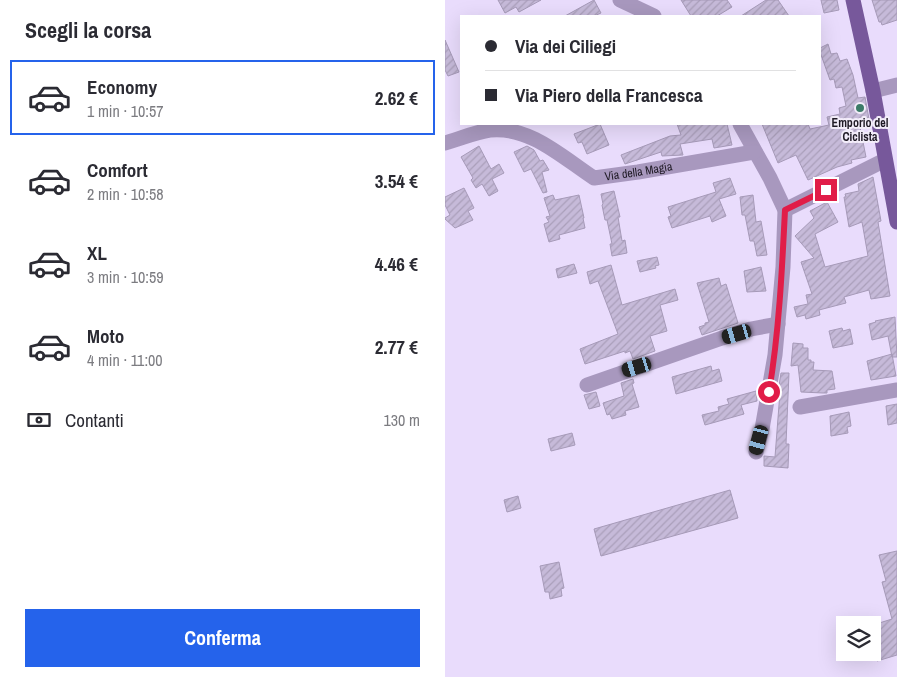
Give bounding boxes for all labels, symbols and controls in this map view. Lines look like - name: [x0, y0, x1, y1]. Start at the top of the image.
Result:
- text: Scegli la corsa: [25, 15, 151, 45]
- text: Via dei Ciliegi: [515, 33, 616, 59]
- text: Economy: [87, 74, 157, 100]
- icon: car: [27, 75, 72, 120]
- text: Via Piero della Francesca: [515, 82, 703, 108]
- text: 2.62 €: [375, 85, 418, 111]
- text: 1 min · 10:57: [87, 100, 164, 122]
- marker: Emporio del Ciclista: [854, 102, 866, 114]
- place label: Emporio del Ciclista: [832, 115, 889, 145]
- text: Comfort: [87, 157, 148, 183]
- icon: car: [27, 158, 72, 203]
- street label: Via della Magia: [604, 158, 674, 184]
- text: 3.54 €: [375, 168, 418, 194]
- route end: [815, 179, 837, 201]
- text: 2 min · 10:58: [87, 183, 164, 205]
- text: XL: [87, 240, 107, 266]
- icon: car: [27, 241, 72, 286]
- text: 4.46 €: [375, 251, 418, 277]
- text: 3 min · 10:59: [87, 266, 164, 288]
- text: Moto: [87, 323, 124, 349]
- car: [720, 323, 753, 345]
- icon: car: [27, 324, 72, 369]
- text: 2.77 €: [375, 334, 418, 360]
- text: 4 min · 11:00: [87, 349, 163, 371]
- car: [620, 355, 653, 379]
- route start: [758, 381, 780, 403]
- icon: cash: [25, 406, 53, 434]
- text: Contanti: [65, 407, 124, 433]
- text: 130 m: [384, 409, 420, 431]
- car: [747, 424, 770, 456]
- button: Conferma: [25, 609, 420, 667]
- map controls: [836, 616, 881, 661]
- button: layers: [836, 616, 881, 661]

